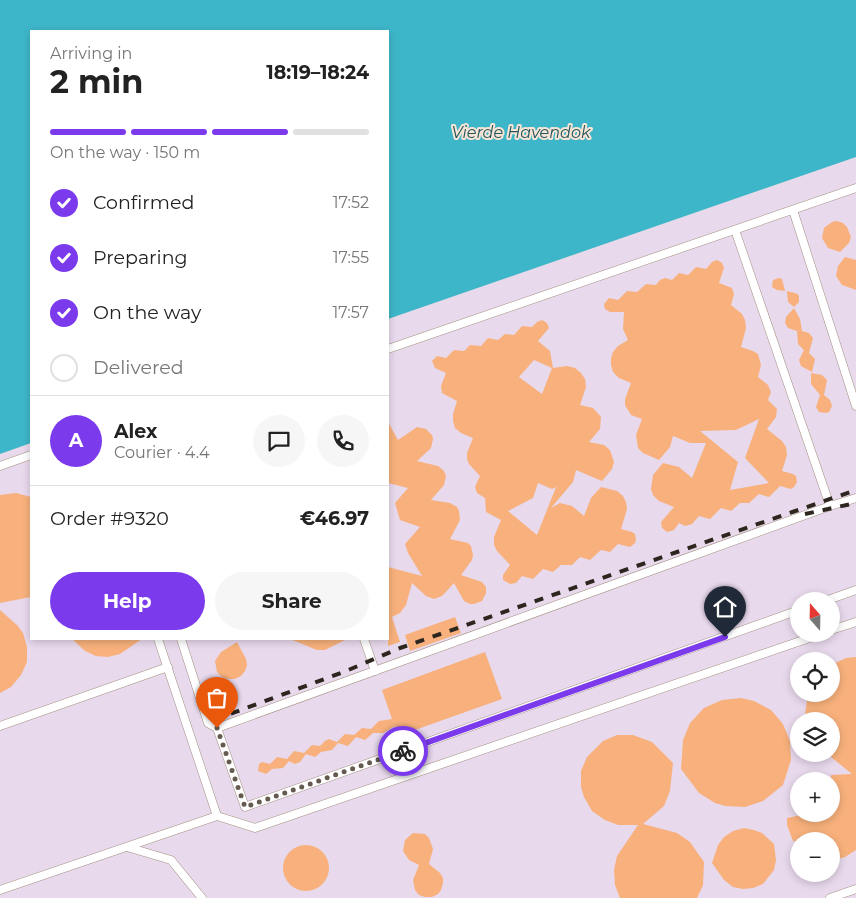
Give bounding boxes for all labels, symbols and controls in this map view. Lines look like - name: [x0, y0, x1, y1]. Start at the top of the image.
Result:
- text: Arriving in: [50, 44, 132, 63]
- text: 18:19–18:24: [266, 61, 369, 84]
- text: 2 min: [50, 62, 143, 101]
- water label: Vierde Havendok: [452, 123, 592, 142]
- text: On the way · 150 m: [50, 143, 200, 162]
- icon: check: [50, 189, 78, 217]
- text: Confirmed: [93, 191, 194, 214]
- text: 17:52: [333, 193, 369, 212]
- icon: check: [50, 244, 78, 272]
- text: Preparing: [93, 246, 188, 269]
- text: 17:55: [333, 248, 369, 267]
- icon: check: [50, 299, 78, 327]
- text: On the way: [93, 301, 201, 324]
- text: 17:57: [332, 303, 369, 322]
- text: Delivered: [93, 356, 184, 379]
- button: chat: [253, 415, 305, 467]
- button: phone: [317, 415, 369, 467]
- text: Alex: [114, 420, 157, 443]
- text: A: [69, 429, 83, 452]
- text: Courier · 4.4: [114, 443, 210, 462]
- text: Order #9320: [50, 507, 169, 530]
- text: €46.97: [300, 507, 369, 530]
- button: Help: [50, 572, 205, 630]
- button: Share: [215, 572, 369, 630]
- pin: [704, 586, 746, 637]
- north arrow: [790, 592, 840, 642]
- map controls: [790, 592, 840, 882]
- icon: home: [711, 593, 739, 621]
- button: locate: [790, 652, 840, 702]
- pin: [196, 677, 238, 728]
- icon: bag: [203, 684, 231, 712]
- button: layers: [790, 712, 840, 762]
- courier: [378, 726, 428, 776]
- icon: bike: [389, 737, 417, 765]
- button: +: [790, 772, 840, 822]
- button: −: [790, 832, 840, 882]

